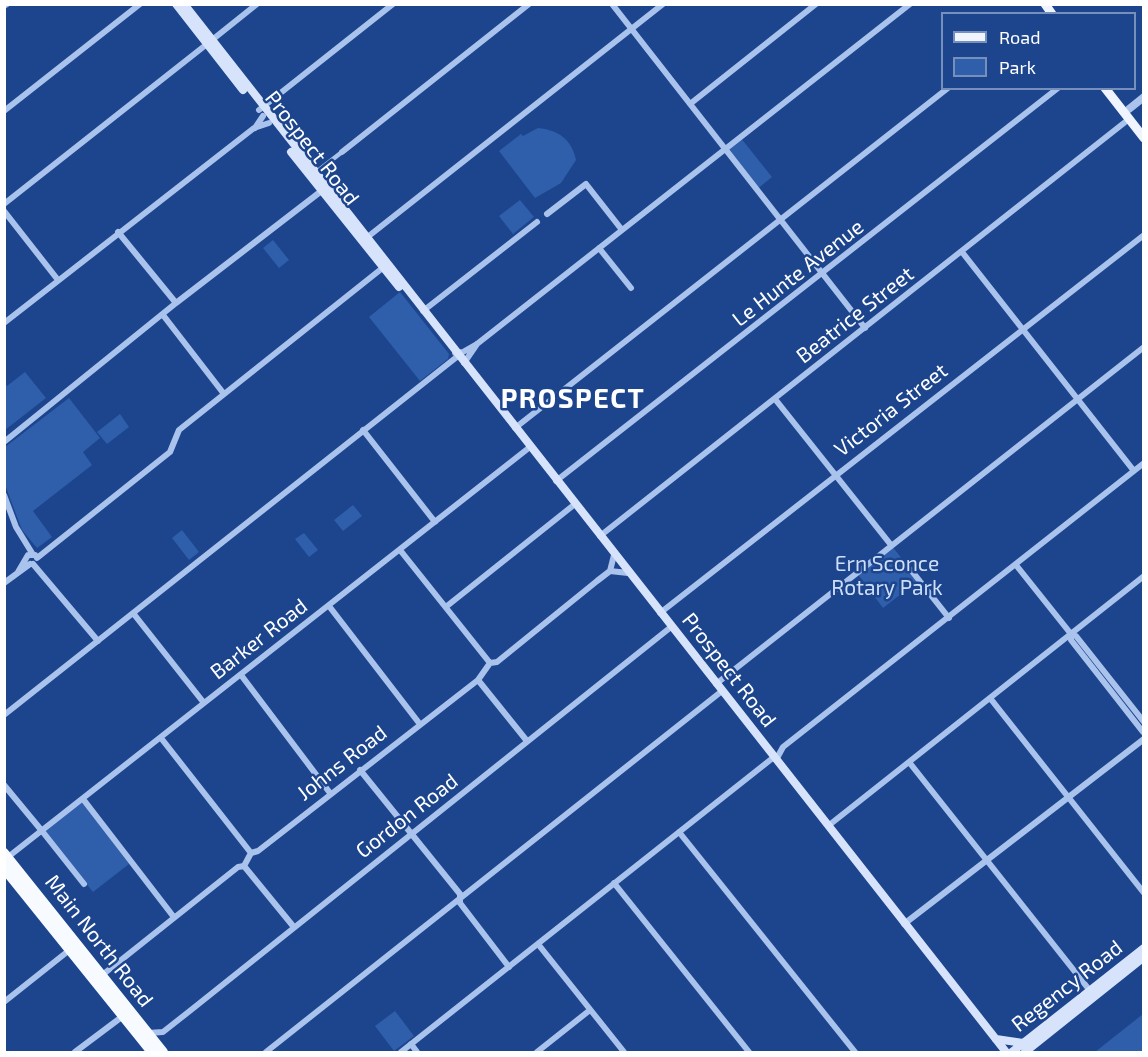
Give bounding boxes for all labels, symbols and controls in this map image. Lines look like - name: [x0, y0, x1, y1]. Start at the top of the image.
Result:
- legend: [941, 12, 1136, 90]
- text: Road: [999, 26, 1040, 48]
- text: Park: [999, 56, 1036, 78]
- street label: Prospect Road: [260, 86, 364, 210]
- street label: Le Hunte Avenue: [728, 214, 868, 332]
- street label: Beatrice Street: [791, 261, 919, 369]
- street label: Victoria Street: [830, 358, 952, 462]
- district label: PROSPECT: [501, 383, 645, 415]
- park label: Ern Sconce Rotary Park: [831, 551, 943, 601]
- street label: Barker Road: [206, 593, 312, 685]
- street label: Prospect Road: [677, 608, 781, 732]
- street label: Johns Road: [292, 720, 392, 806]
- street label: Gordon Road: [351, 768, 463, 864]
- street label: Main North Road: [40, 870, 158, 1012]
- street label: Regency Road: [1007, 935, 1127, 1037]

